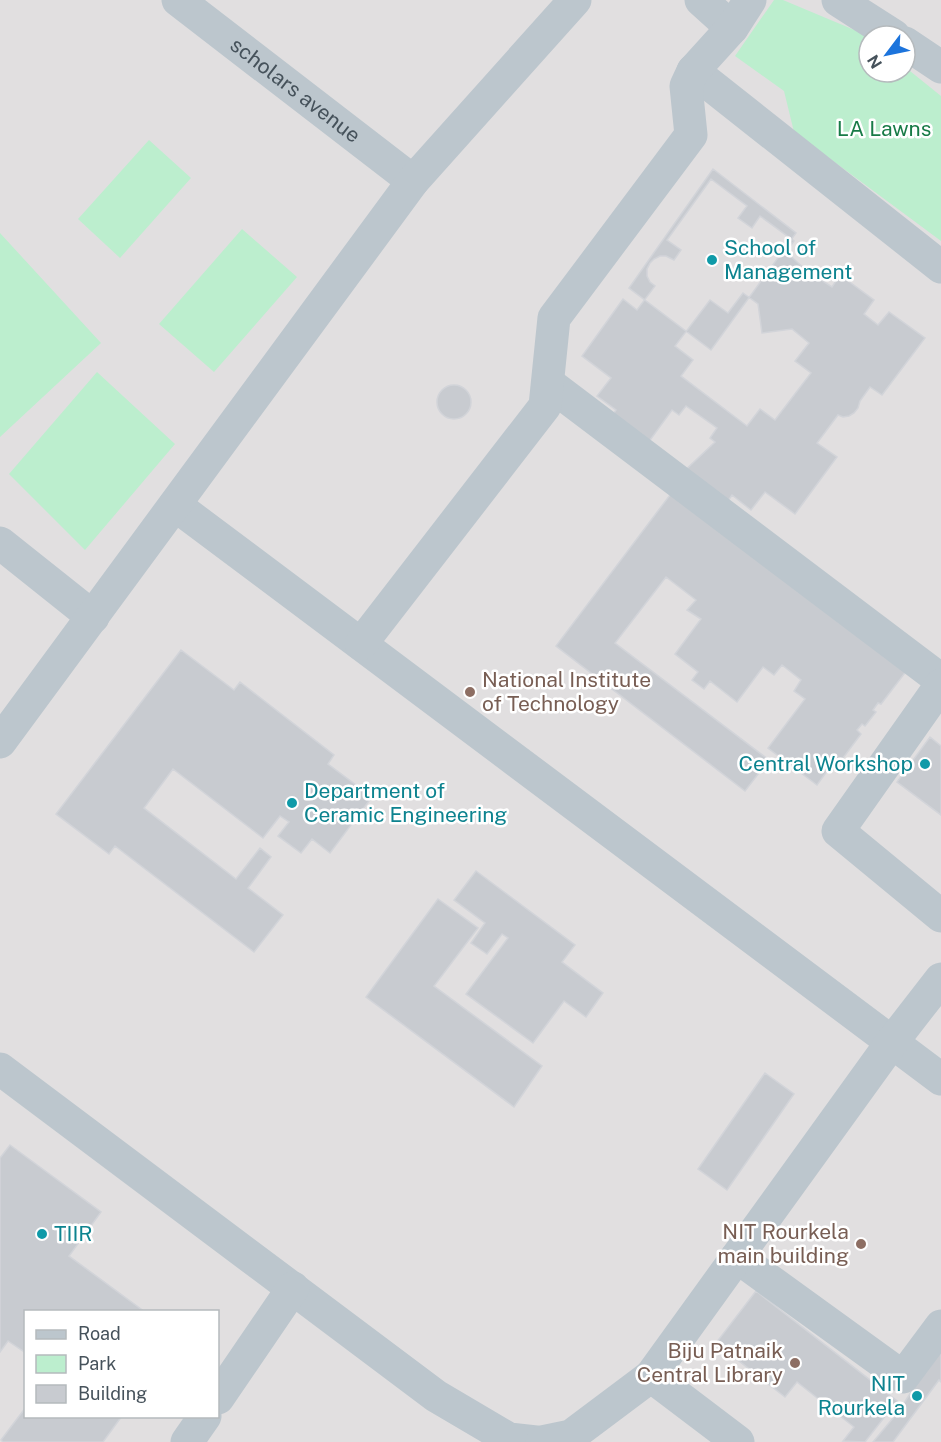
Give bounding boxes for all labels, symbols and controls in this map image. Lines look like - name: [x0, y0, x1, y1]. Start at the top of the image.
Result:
- north arrow: [857, 24, 917, 84]
- street label: scholars avenue: [226, 32, 366, 148]
- text: N: [863, 51, 886, 72]
- park label: LA Lawns: [837, 116, 931, 141]
- place label: School of Management: [724, 235, 852, 284]
- marker: School of Management: [705, 253, 719, 267]
- place label: National Institute of Technology: [482, 667, 651, 716]
- marker: National Institute of Technology: [463, 685, 477, 699]
- place label: Central Workshop: [739, 751, 913, 776]
- marker: Central Workshop: [918, 757, 932, 771]
- place label: Department of Ceramic Engineering: [304, 778, 507, 827]
- marker: Department of Ceramic Engineering: [285, 796, 299, 810]
- place label: NIT Rourkela main building: [718, 1219, 849, 1268]
- place label: TIIR: [54, 1221, 93, 1246]
- marker: TIIR: [35, 1227, 49, 1241]
- marker: NIT Rourkela main building: [854, 1237, 868, 1251]
- legend: [24, 1310, 219, 1418]
- text: Road: [78, 1323, 121, 1344]
- place label: Biju Patnaik Central Library: [637, 1338, 783, 1387]
- text: Park: [78, 1353, 116, 1374]
- marker: Biju Patnaik Central Library: [788, 1356, 802, 1370]
- place label: NIT Rourkela: [818, 1371, 905, 1420]
- text: Building: [78, 1383, 147, 1404]
- marker: NIT Rourkela: [910, 1389, 924, 1403]

